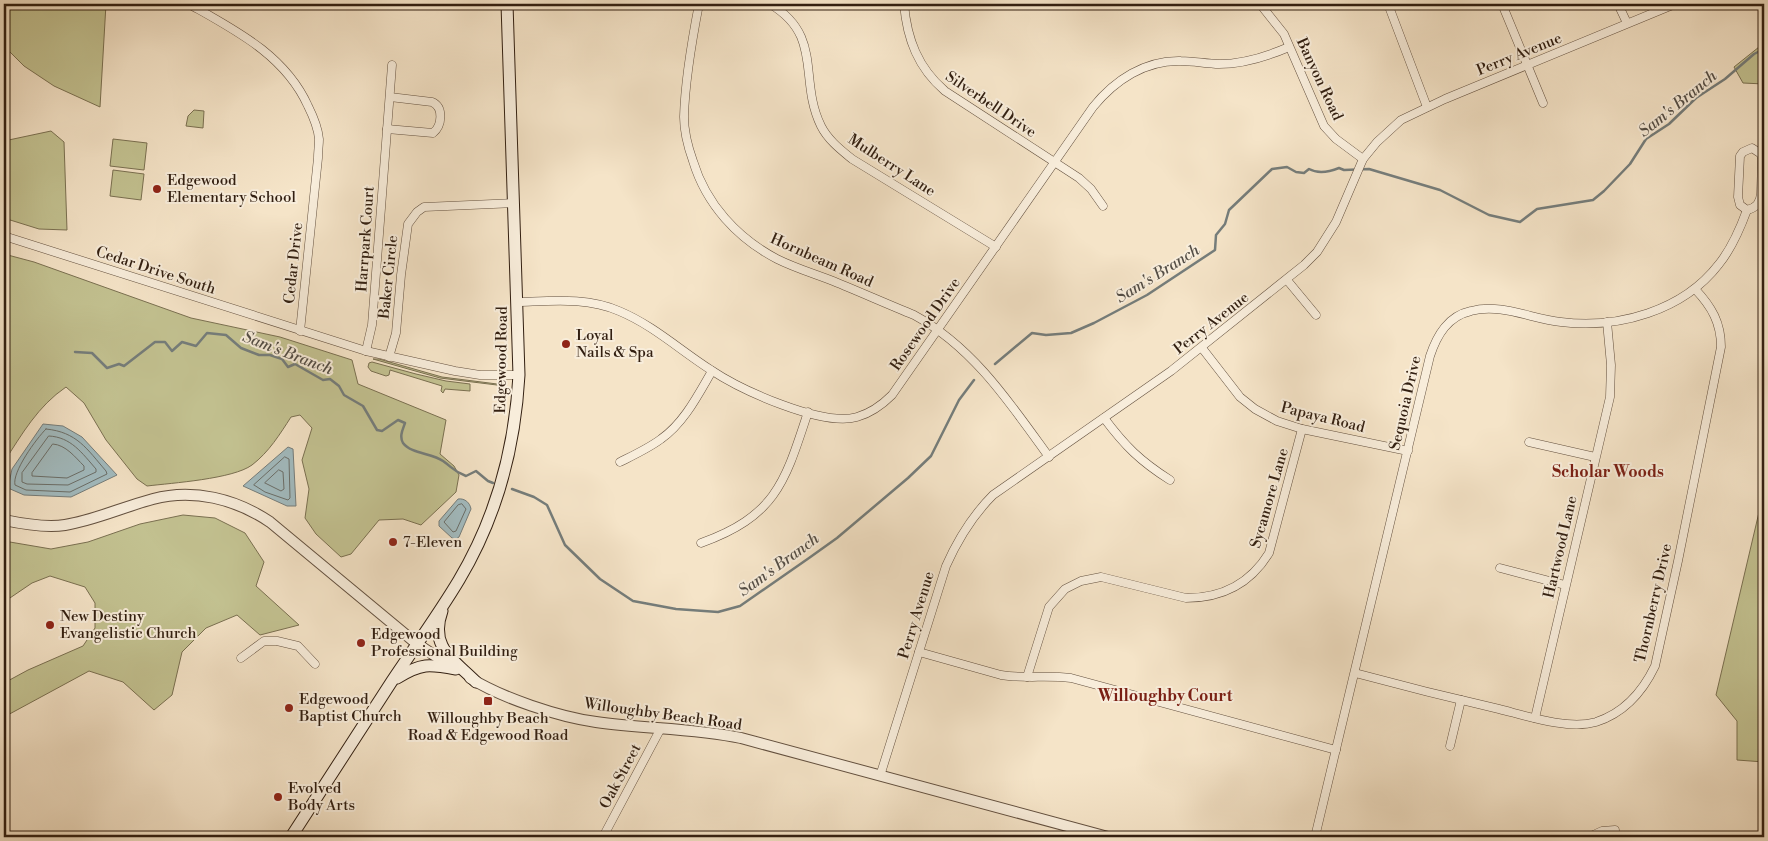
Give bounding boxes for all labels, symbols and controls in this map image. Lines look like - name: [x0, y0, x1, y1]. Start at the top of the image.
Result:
- street label: Perry Avenue: [1474, 29, 1565, 80]
- street label: Banyon Road: [1292, 34, 1347, 124]
- water label: Sam's Branch: [1634, 66, 1721, 141]
- street label: Silverbell Drive: [942, 67, 1040, 142]
- street label: Mulberry Lane: [844, 130, 939, 201]
- place label: Edgewood Elementary School: [167, 171, 296, 207]
- marker: Edgewood Elementary School: [151, 183, 163, 195]
- street label: Harrpark Court: [352, 185, 379, 293]
- street label: Cedar Drive: [280, 221, 307, 305]
- street label: Hornbeam Road: [767, 229, 877, 292]
- street label: Baker Circle: [375, 234, 402, 321]
- water label: Sam's Branch: [1112, 240, 1203, 308]
- street label: Cedar Drive South: [94, 242, 218, 299]
- street label: Rosewood Drive: [886, 274, 965, 375]
- street label: Perry Avenue: [1170, 288, 1253, 359]
- street label: Edgewood Road: [491, 306, 512, 414]
- place label: Loyal Nails & Spa: [576, 326, 654, 362]
- water label: Sam's Branch: [240, 327, 336, 379]
- marker: Loyal Nails & Spa: [560, 338, 572, 350]
- street label: Sequoia Drive: [1385, 354, 1426, 452]
- street label: Papaya Road: [1279, 398, 1367, 437]
- street label: Sycamore Lane: [1246, 446, 1293, 550]
- district label: Scholar Woods: [1552, 462, 1664, 482]
- street label: Hartwood Lane: [1539, 494, 1581, 600]
- water label: Sam's Branch: [734, 529, 823, 601]
- place label: 7-Eleven: [403, 533, 462, 552]
- marker: 7-Eleven: [387, 536, 399, 548]
- street label: Thornberry Drive: [1631, 542, 1676, 665]
- street label: Perry Avenue: [894, 569, 939, 661]
- place label: New Destiny Evangelistic Church: [60, 607, 197, 643]
- marker: New Destiny Evangelistic Church: [44, 619, 56, 631]
- place label: Edgewood Professional Building: [371, 625, 518, 661]
- marker: Edgewood Professional Building: [355, 637, 367, 649]
- district label: Willoughby Court: [1097, 686, 1233, 706]
- place label: Edgewood Baptist Church: [298, 690, 402, 726]
- street label: Willoughby Beach Road: [582, 694, 744, 735]
- marker: Willoughby Beach Road & Edgewood Road: [482, 695, 494, 707]
- marker: Edgewood Baptist Church: [283, 702, 295, 714]
- place label: Willoughby Beach Road & Edgewood Road: [408, 709, 569, 745]
- street label: Oak Street: [595, 740, 646, 812]
- place label: Evolved Body Arts: [287, 779, 355, 815]
- marker: Evolved Body Arts: [272, 791, 284, 803]

